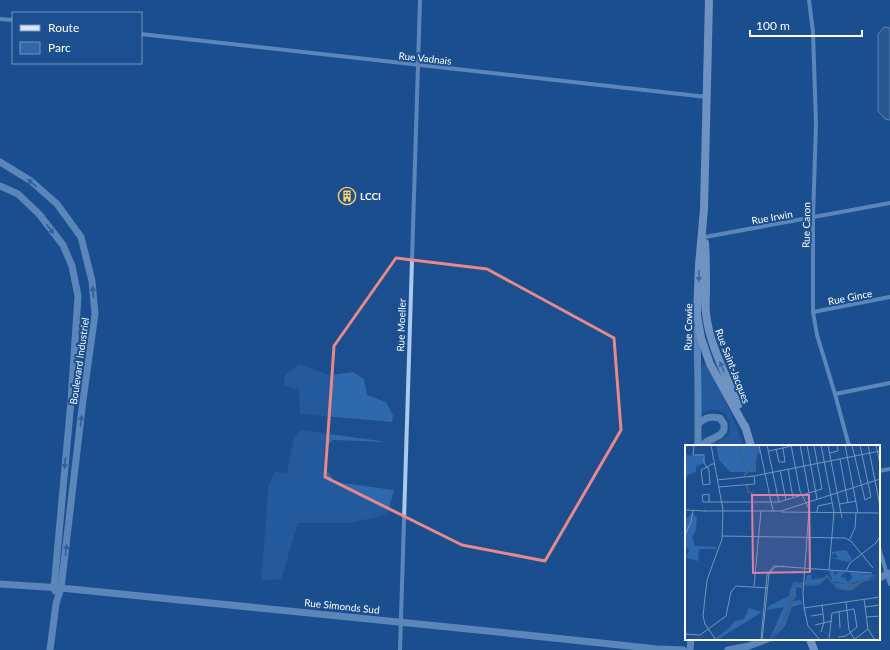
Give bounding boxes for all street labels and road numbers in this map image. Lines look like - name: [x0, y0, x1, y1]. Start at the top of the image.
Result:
- street label: Rue Vadnais: [398, 49, 452, 67]
- street label: Rue Caron: [800, 202, 812, 248]
- street label: Rue Irwin: [750, 207, 794, 227]
- street label: Rue Gince: [827, 287, 873, 307]
- street label: Rue Moeller: [394, 298, 408, 352]
- street label: Rue Cowie: [682, 303, 694, 351]
- street label: Boulevard Industriel: [67, 317, 91, 405]
- street label: Rue Saint-Jacques: [713, 327, 753, 405]
- street label: Rue Simonds Sud: [304, 596, 380, 616]

